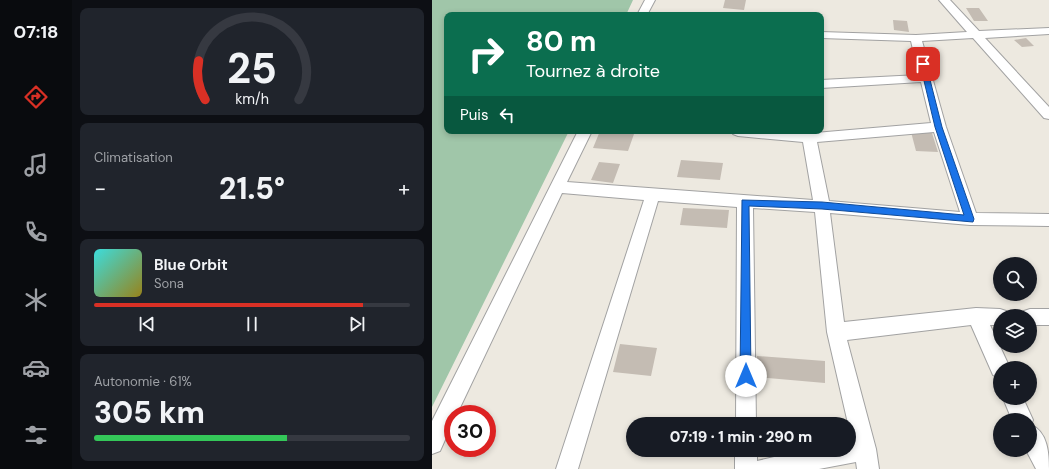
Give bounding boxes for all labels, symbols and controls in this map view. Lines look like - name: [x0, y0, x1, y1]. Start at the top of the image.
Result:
- text: 07:18: [14, 20, 58, 44]
- text: 80 m: [526, 23, 596, 60]
- icon: right: [460, 28, 512, 80]
- text: 25: [227, 41, 277, 95]
- pin: [906, 47, 940, 81]
- icon: arrive: [912, 53, 934, 75]
- text: Tournez à droite: [526, 59, 660, 83]
- icon: directions: [22, 83, 50, 111]
- text: km/h: [235, 89, 269, 107]
- icon: left: [496, 104, 518, 126]
- text: Puis: [460, 105, 488, 125]
- text: Climatisation: [94, 149, 173, 166]
- icon: music: [22, 151, 50, 179]
- text: 21.5°: [219, 169, 285, 208]
- text: −: [94, 174, 106, 203]
- text: +: [398, 174, 410, 203]
- icon: phone: [22, 218, 50, 246]
- text: Blue Orbit: [154, 255, 228, 275]
- map controls: [993, 257, 1037, 457]
- button: search: [993, 257, 1037, 301]
- text: Sona: [154, 275, 184, 292]
- icon: climate: [22, 286, 50, 314]
- button: layers: [993, 309, 1037, 353]
- icon: previous: [136, 313, 158, 335]
- icon: pause: [241, 313, 263, 335]
- icon: next: [346, 313, 368, 335]
- icon: car: [22, 354, 50, 382]
- position arrow: [725, 355, 767, 397]
- button: +: [993, 361, 1037, 405]
- text: Autonomie · 61%: [94, 373, 192, 390]
- text: 305 km: [94, 393, 205, 432]
- speed limit sign: 30: [444, 405, 496, 457]
- button: −: [993, 413, 1037, 457]
- icon: filters: [22, 421, 50, 449]
- text: 07:19 · 1 min · 290 m: [670, 427, 812, 447]

